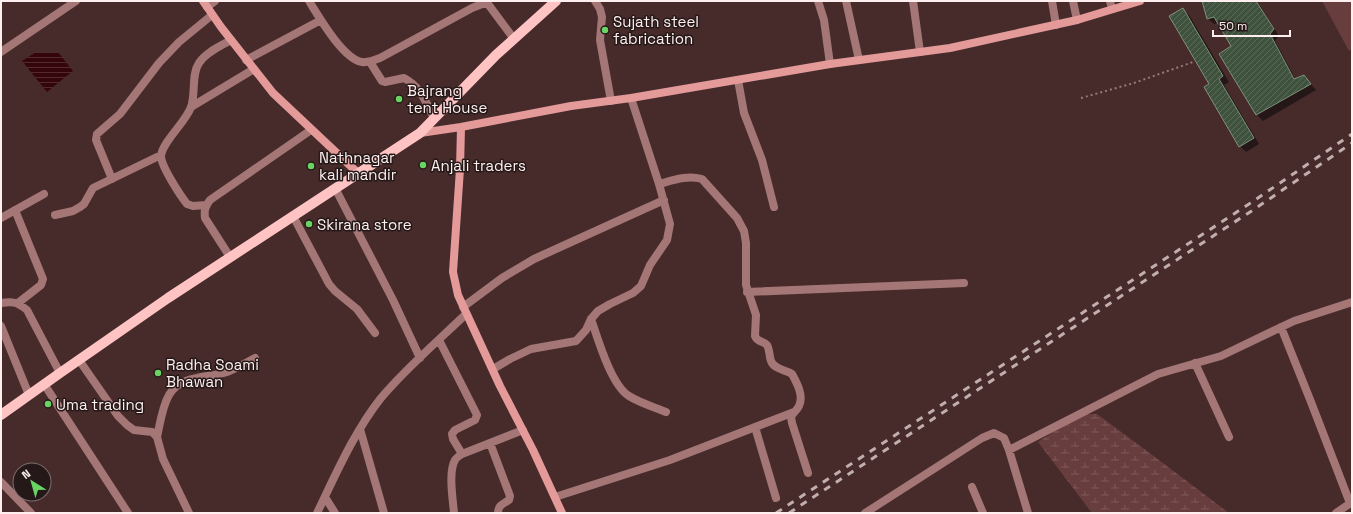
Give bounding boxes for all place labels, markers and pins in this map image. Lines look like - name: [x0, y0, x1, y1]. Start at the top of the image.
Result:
- place label: Sujath steel fabrication: [613, 12, 699, 48]
- marker: Sujath steel fabrication: [600, 25, 610, 35]
- place label: Bajrang tent House: [407, 81, 487, 117]
- marker: Bajrang tent House: [394, 94, 404, 104]
- place label: Nathnagar kali mandir: [319, 148, 397, 184]
- place label: Anjali traders: [431, 156, 526, 175]
- marker: Anjali traders: [418, 160, 428, 170]
- marker: Nathnagar kali mandir: [306, 161, 316, 171]
- place label: Skirana store: [317, 215, 412, 234]
- marker: Skirana store: [304, 219, 314, 229]
- place label: Radha Soami Bhawan: [166, 355, 259, 391]
- marker: Radha Soami Bhawan: [153, 368, 163, 378]
- place label: Uma trading: [56, 395, 144, 414]
- marker: Uma trading: [43, 399, 53, 409]

